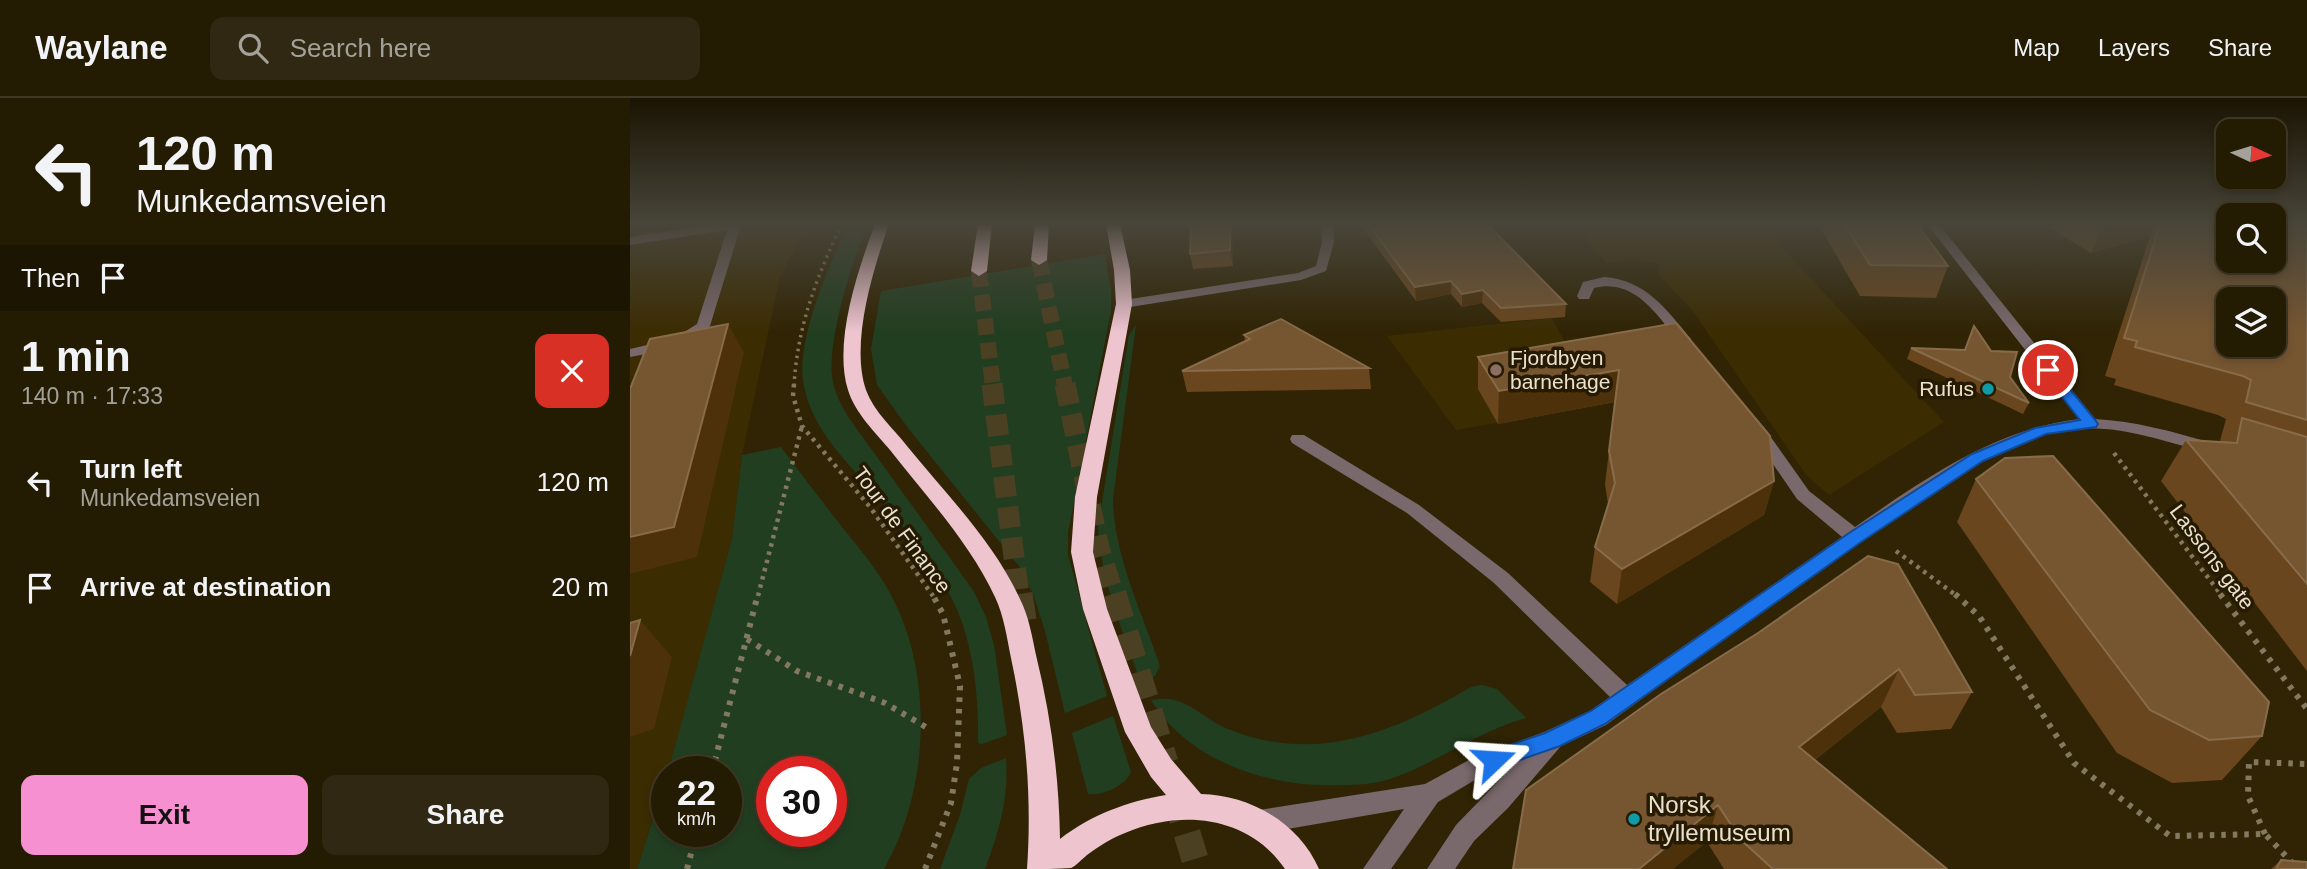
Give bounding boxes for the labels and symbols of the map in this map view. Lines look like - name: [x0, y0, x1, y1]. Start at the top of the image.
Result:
- north arrow: [2216, 119, 2286, 189]
- pin: [2018, 340, 2078, 400]
- place label: Fjordbyen barnehage: [1510, 346, 1610, 393]
- marker: Fjordbyen barnehage: [1488, 362, 1504, 378]
- place label: Rufus: [1919, 377, 1974, 400]
- marker: Rufus: [1980, 381, 1996, 397]
- street label: Tour de Finance: [849, 462, 956, 597]
- street label: Lassons gate: [2166, 500, 2259, 614]
- position arrow: [1457, 723, 1531, 797]
- speed limit sign: 30: [756, 756, 847, 847]
- place label: Norsk tryllemuseum: [1648, 791, 1791, 846]
- marker: Norsk tryllemuseum: [1626, 811, 1642, 827]

